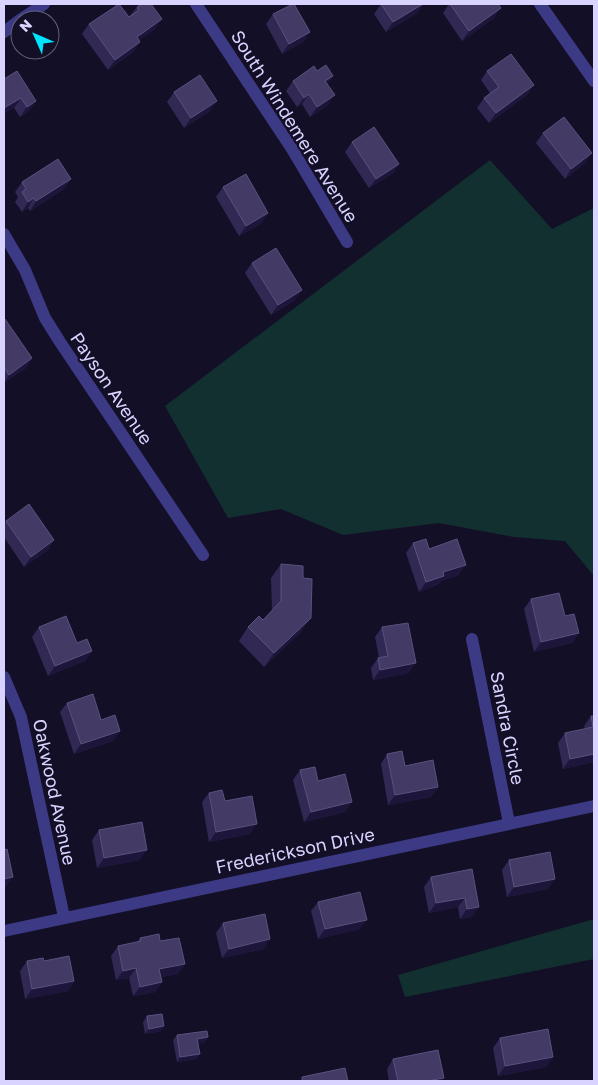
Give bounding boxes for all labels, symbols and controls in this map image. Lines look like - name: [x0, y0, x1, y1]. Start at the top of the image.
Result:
- north arrow: [10, 10, 60, 60]
- text: N: [16, 16, 35, 35]
- street label: South Windemere Avenue: [227, 26, 363, 226]
- street label: Payson Avenue: [66, 328, 158, 448]
- street label: Sandra Circle: [486, 669, 530, 787]
- street label: Oakwood Avenue: [29, 717, 81, 867]
- street label: Frederickson Drive: [214, 822, 376, 878]

